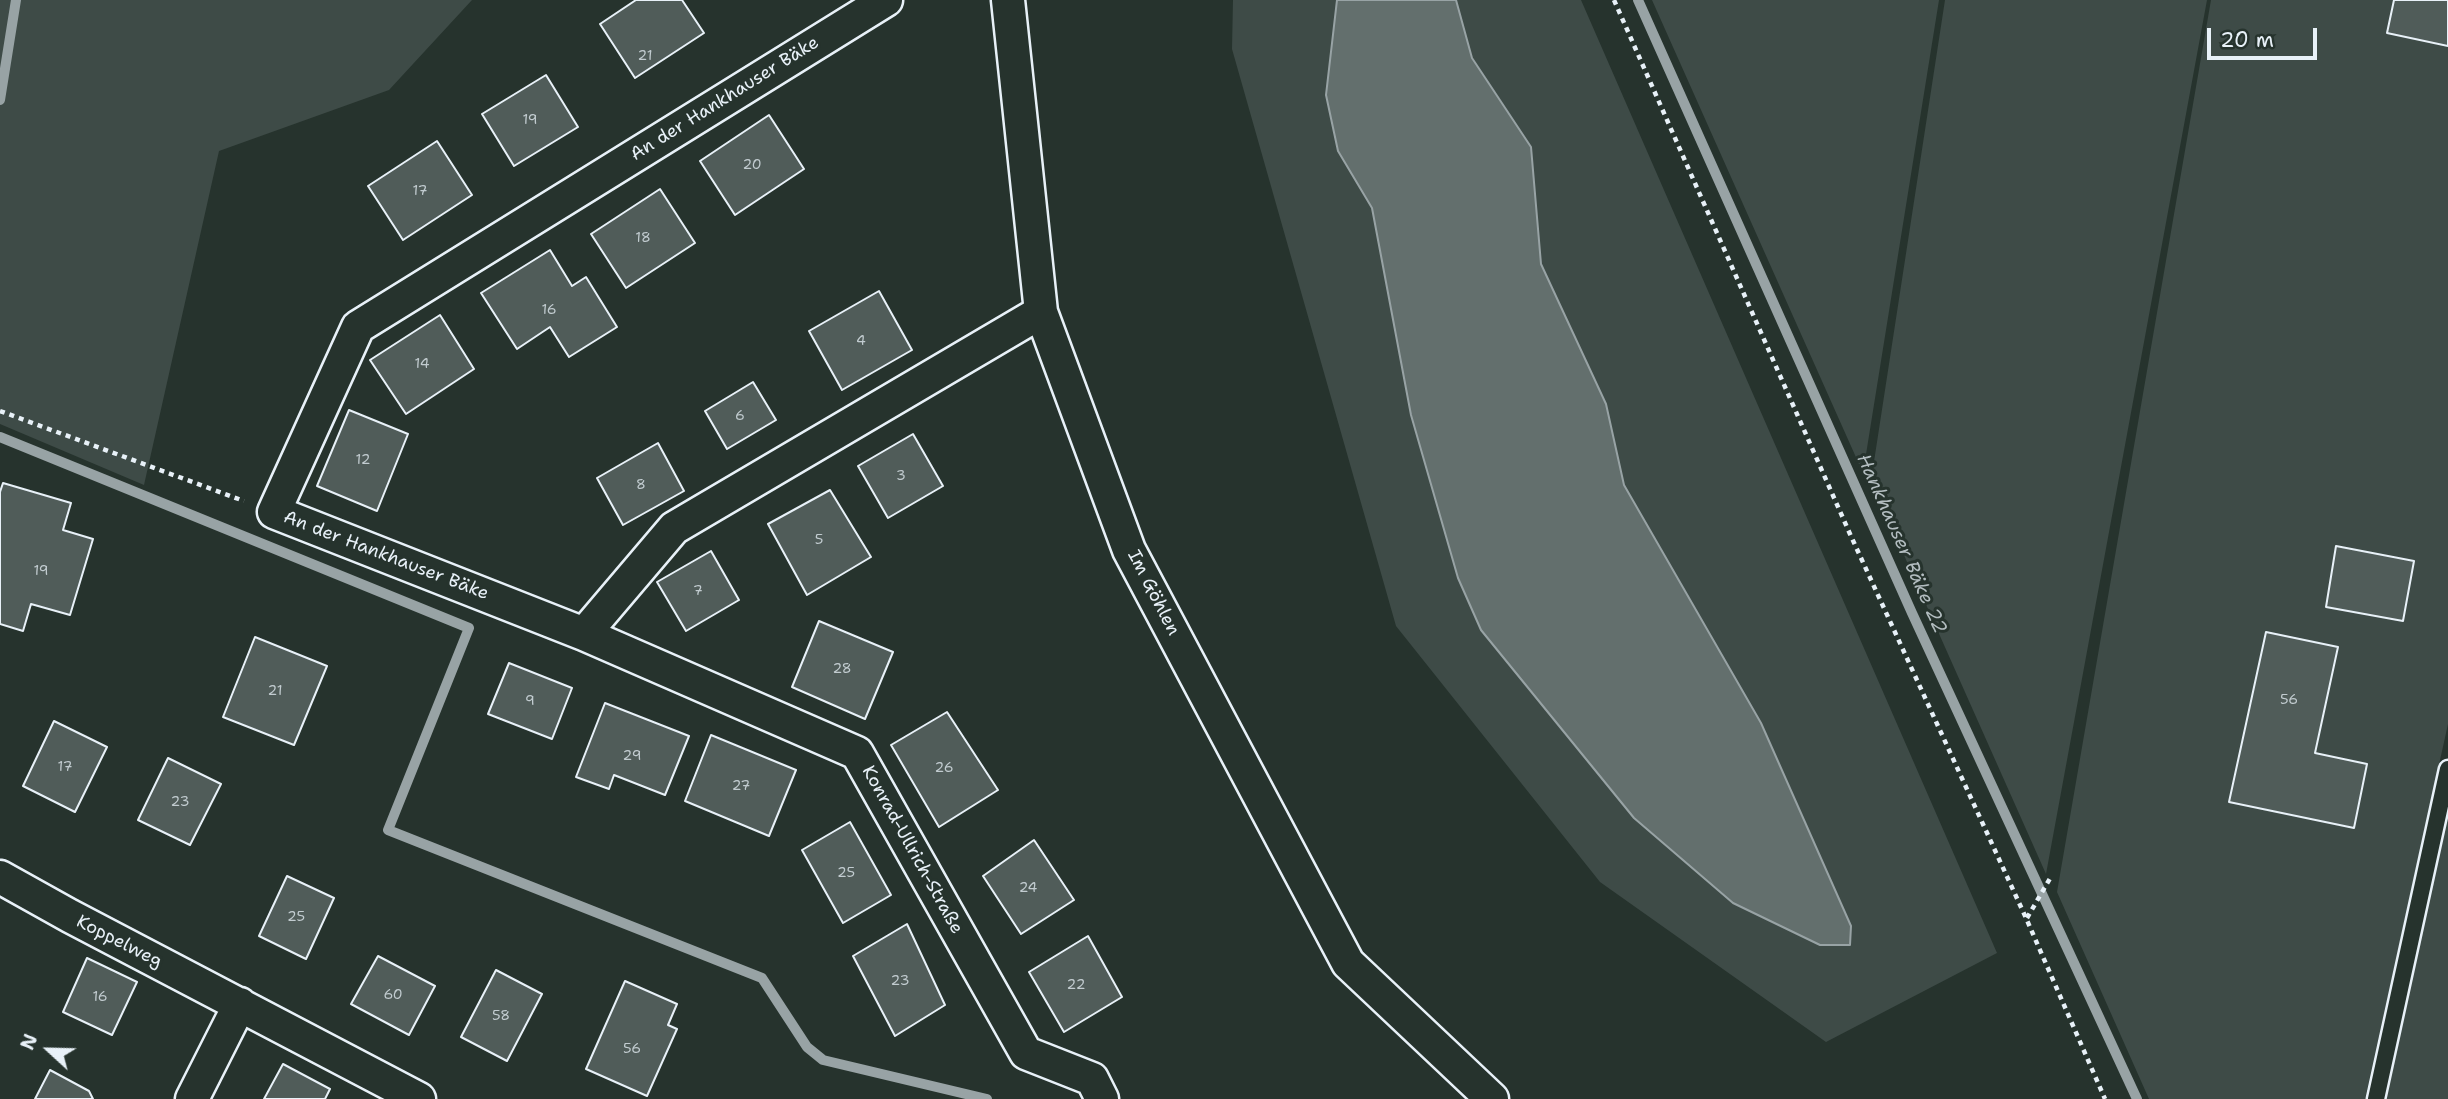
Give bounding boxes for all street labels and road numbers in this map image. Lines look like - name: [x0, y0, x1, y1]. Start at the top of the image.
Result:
- street label: An der Hankhauser Bäke: [627, 32, 823, 166]
- street label: An der Hankhauser Bäke: [280, 507, 492, 605]
- street label: Im Göhlen: [1122, 547, 1184, 639]
- street label: Konrad-Ullrich-Straße: [857, 762, 967, 938]
- street label: Koppelweg: [72, 911, 166, 973]

